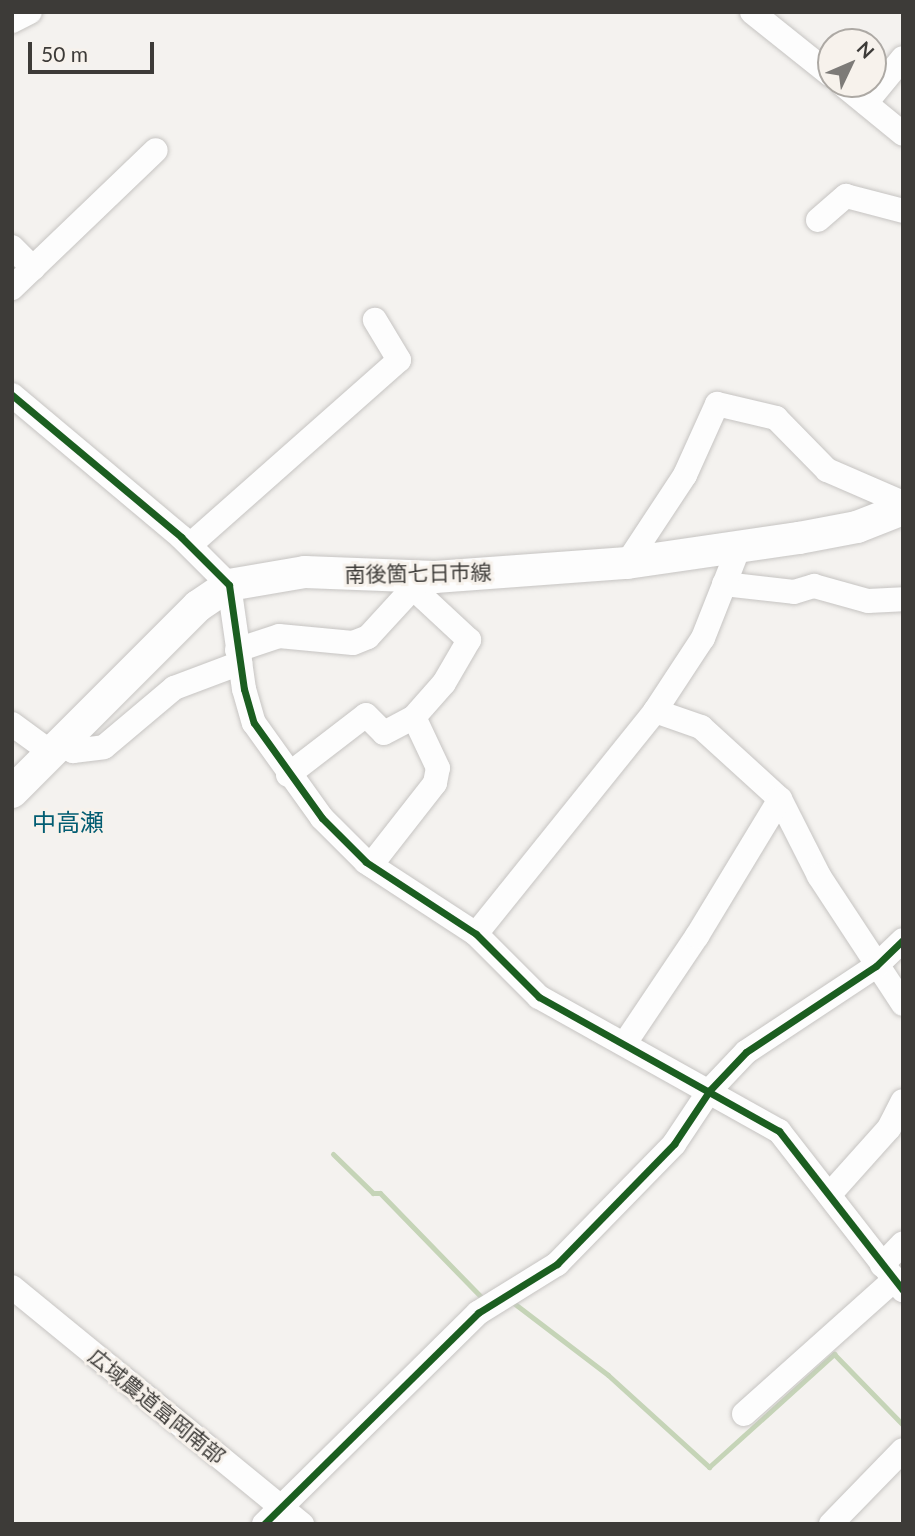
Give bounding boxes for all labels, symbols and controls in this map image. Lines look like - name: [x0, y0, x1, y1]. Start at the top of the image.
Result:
- scale bar: [32, 28, 158, 72]
- north arrow: [817, 28, 887, 98]
- text: N: [853, 36, 879, 63]
- text: 50 m: [41, 41, 88, 66]
- street label: 南後箇七日市線: [344, 559, 492, 587]
- district label: 中高瀬: [32, 808, 104, 836]
- street label: 広域農道富岡南部: [84, 1343, 230, 1469]

